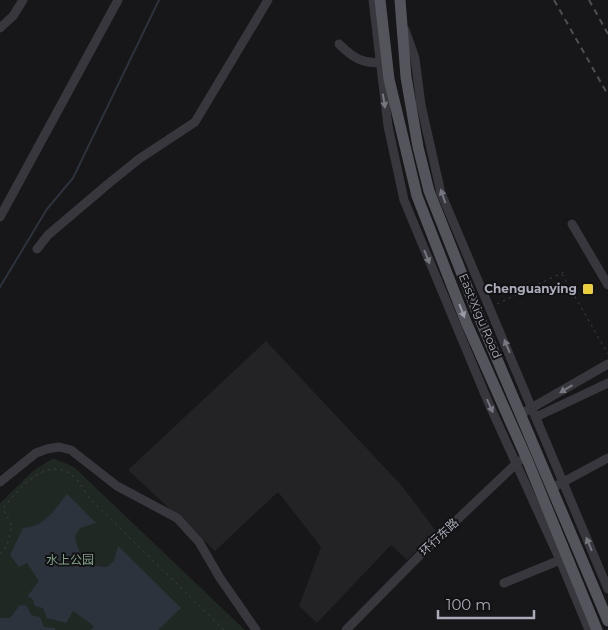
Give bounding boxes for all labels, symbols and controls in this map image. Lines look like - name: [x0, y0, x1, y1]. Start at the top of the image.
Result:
- one-way arrow: [381, 93, 389, 109]
- one-way arrow: [439, 189, 446, 204]
- one-way arrow: [424, 249, 432, 264]
- street label: East Xigu Road: [456, 271, 505, 361]
- place label: Chenguanying: [484, 281, 577, 296]
- marker: Chenguanying: [581, 282, 595, 296]
- one-way arrow: [459, 304, 466, 319]
- one-way arrow: [502, 339, 510, 353]
- one-way arrow: [559, 385, 573, 393]
- one-way arrow: [487, 399, 495, 413]
- street label: 环行东路: [416, 515, 461, 558]
- one-way arrow: [585, 537, 593, 551]
- park label: 水上公园: [46, 552, 94, 567]
- scale bar: [438, 588, 534, 620]
- text: 100 m: [446, 595, 491, 614]

